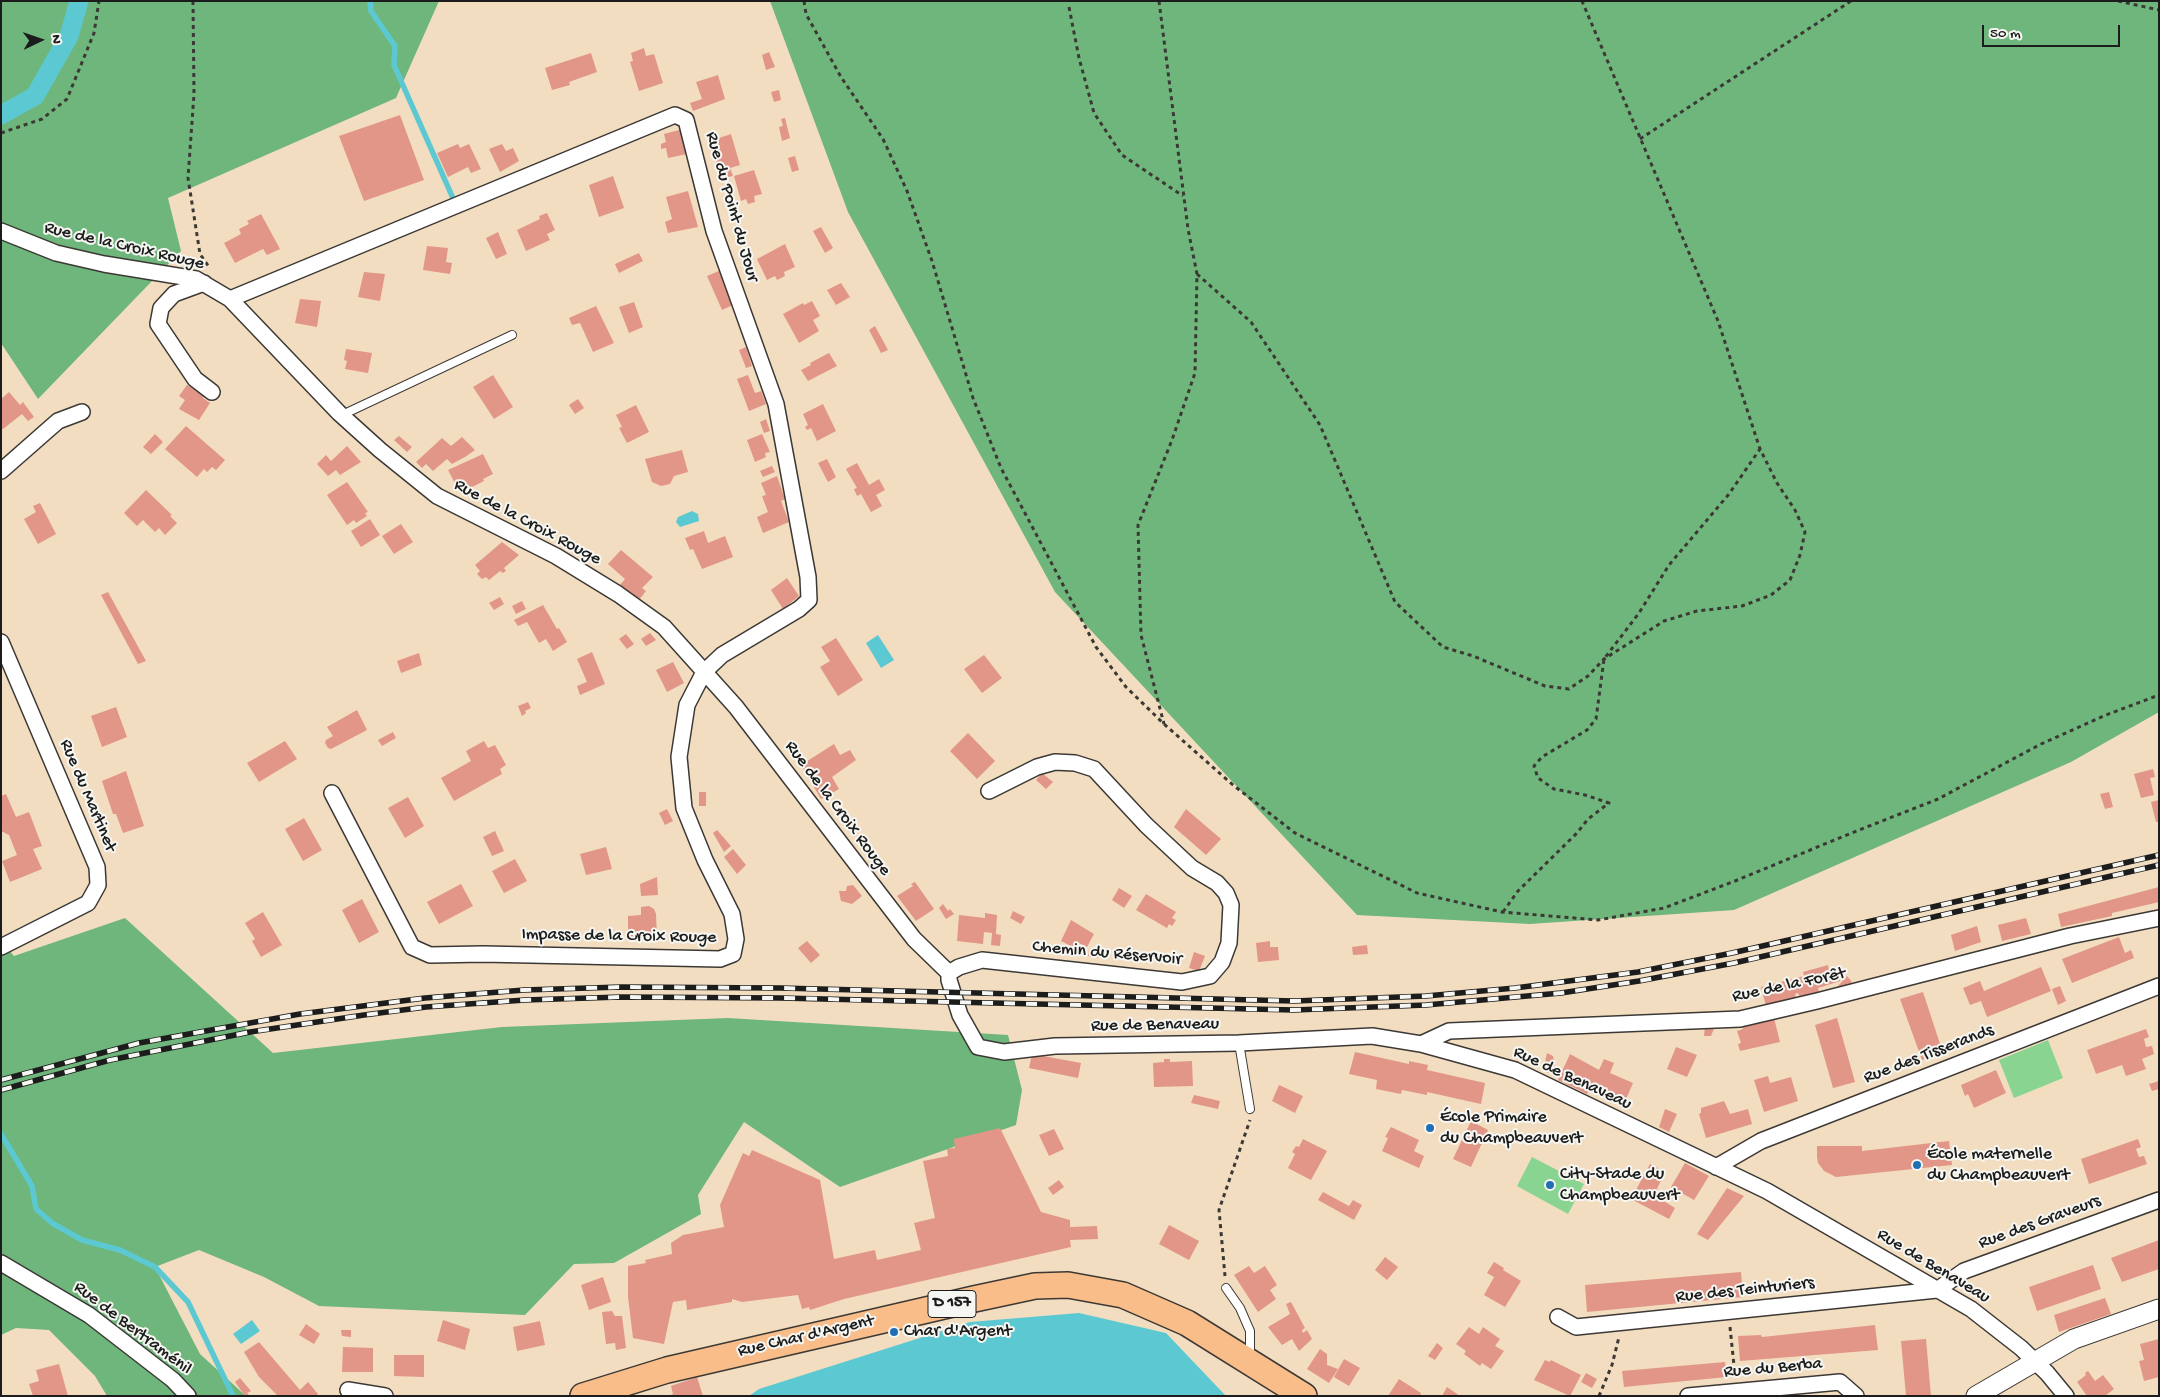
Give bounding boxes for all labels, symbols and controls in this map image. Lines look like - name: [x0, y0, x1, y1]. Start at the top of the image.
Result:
- north arrow: [15, 15, 65, 65]
- scale bar: [1985, 15, 2122, 47]
- text: 50 m: [1990, 25, 2021, 43]
- text: N: [47, 34, 64, 44]
- street label: Rue du Point du Jour: [699, 130, 763, 284]
- street label: Rue de la Croix Rouge: [42, 218, 206, 276]
- street label: Rue de la Croix Rouge: [450, 475, 604, 571]
- street label: Rue du Martinet: [54, 737, 120, 855]
- street label: Rue de la Croix Rouge: [779, 737, 895, 881]
- street label: Impasse de la Croix Rouge: [521, 925, 717, 949]
- street label: Chemin du Réservoir: [1031, 937, 1183, 971]
- street label: Rue de la Forêt: [1730, 963, 1848, 1009]
- street label: Rue de Benaveau: [1091, 1014, 1219, 1038]
- street label: Rue des Tisserands: [1861, 1020, 1997, 1090]
- street label: Rue de Benaveau: [1509, 1042, 1635, 1116]
- place label: École Primaire du Champbeauvert: [1440, 1107, 1582, 1150]
- marker: École Primaire du Champbeauvert: [1424, 1122, 1436, 1134]
- place label: École maternelle du Champbeauvert: [1927, 1144, 2069, 1186]
- marker: École maternelle du Champbeauvert: [1911, 1159, 1923, 1171]
- place label: City-Stade du Champbeauvert: [1560, 1164, 1679, 1206]
- marker: City-Stade du Champbeauvert: [1544, 1179, 1556, 1191]
- street label: Rue des Graveurs: [1976, 1191, 2104, 1255]
- street label: Rue de Benaveau: [1872, 1225, 1994, 1309]
- street label: Rue des Teinturiers: [1675, 1273, 1815, 1309]
- street label: Rue de Bertraménil: [69, 1277, 195, 1381]
- road number: D 157: [928, 1290, 976, 1318]
- street label: Rue Char d'Argent: [736, 1311, 876, 1363]
- place label: Char d'Argent: [904, 1321, 1012, 1343]
- marker: Char d'Argent: [888, 1326, 900, 1338]
- street label: Rue du Berba: [1723, 1354, 1823, 1384]

